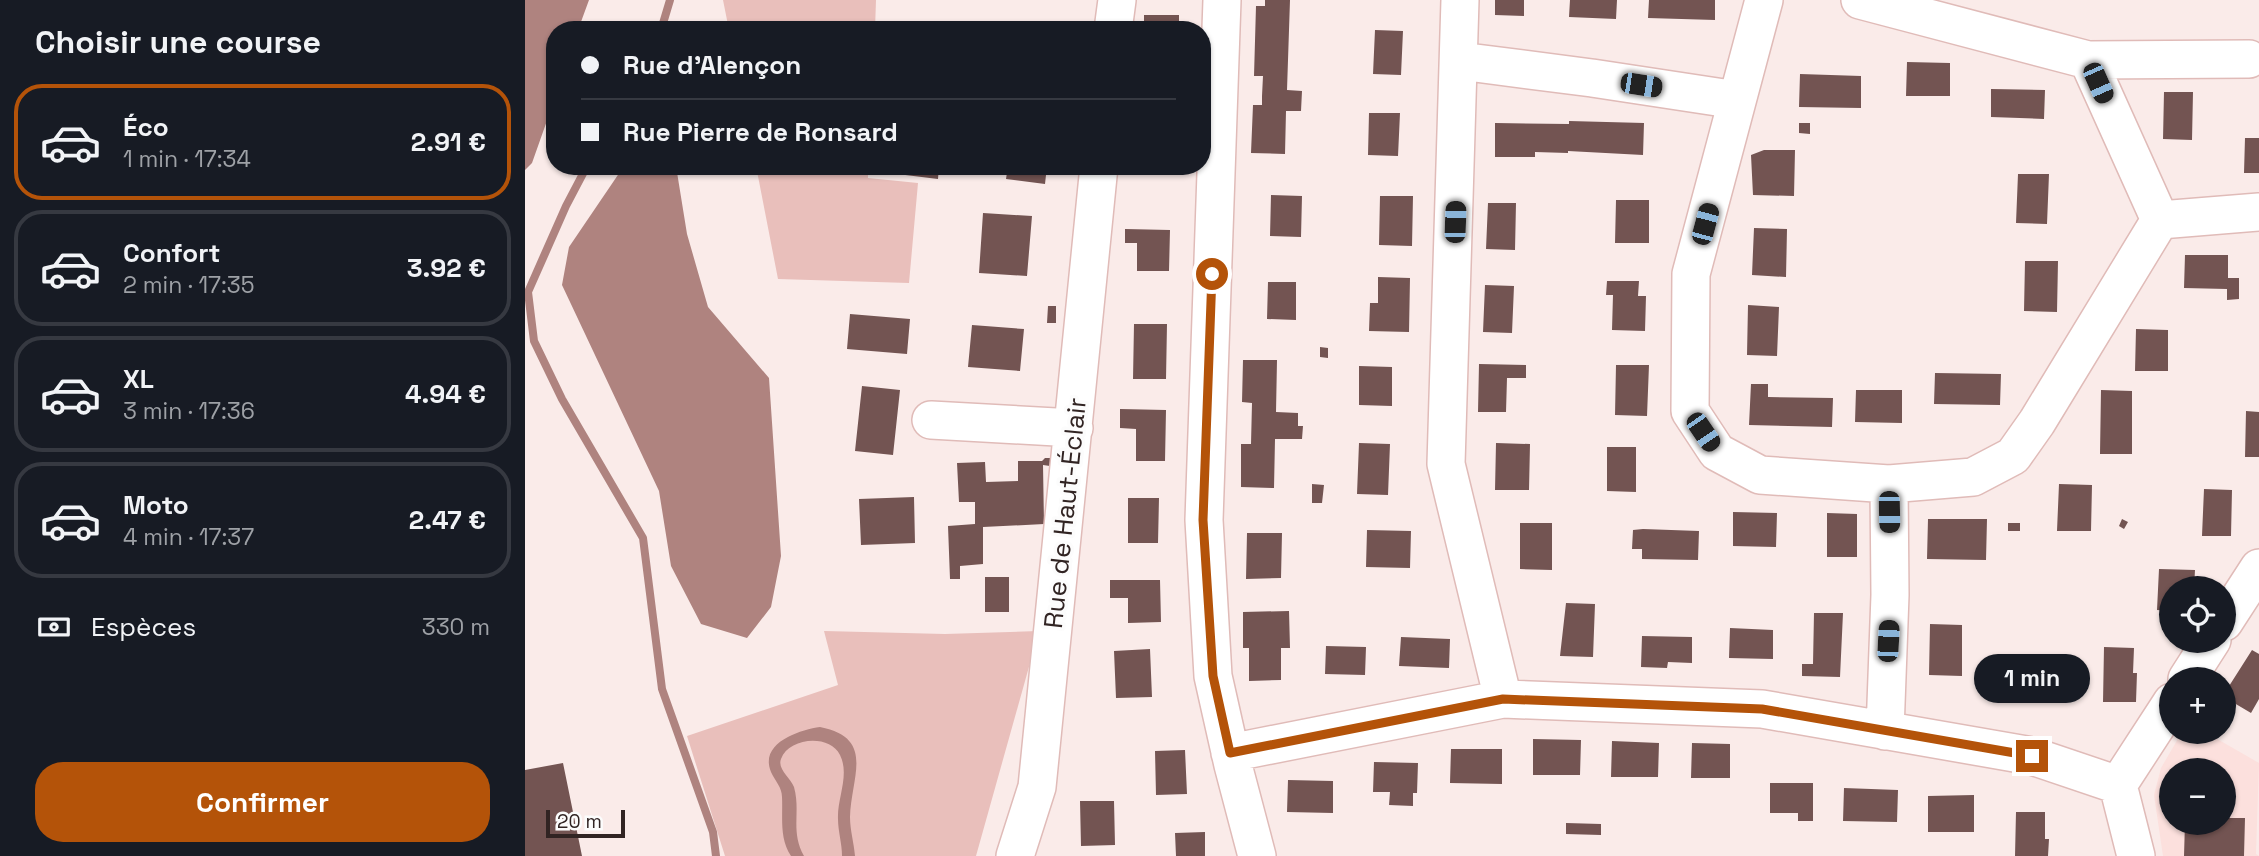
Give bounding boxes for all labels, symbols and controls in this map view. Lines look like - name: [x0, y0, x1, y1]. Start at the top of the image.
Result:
- text: Choisir une course: [35, 22, 321, 62]
- text: Rue d'Alençon: [623, 48, 801, 82]
- car: [2080, 60, 2117, 106]
- car: [1619, 71, 1664, 99]
- text: Éco: [123, 110, 169, 144]
- icon: car: [39, 111, 102, 174]
- text: Rue Pierre de Ronsard: [623, 115, 898, 149]
- text: 2.91 €: [411, 125, 486, 159]
- text: 1 min · 17:34: [123, 144, 251, 174]
- car: [1444, 201, 1467, 243]
- car: [1690, 201, 1721, 247]
- text: Confort: [123, 236, 220, 270]
- icon: car: [39, 237, 102, 300]
- text: 3.92 €: [407, 251, 486, 285]
- route start: [1196, 258, 1228, 290]
- text: 2 min · 17:35: [123, 270, 255, 300]
- text: XL: [123, 362, 154, 396]
- icon: car: [39, 363, 102, 426]
- text: 4.94 €: [405, 377, 486, 411]
- text: 3 min · 17:36: [123, 396, 255, 426]
- street label: Rue de Haut-Éclair: [1036, 396, 1094, 630]
- car: [1683, 409, 1724, 455]
- text: Moto: [123, 488, 189, 522]
- icon: car: [39, 489, 102, 552]
- car: [1879, 491, 1900, 533]
- text: 2.47 €: [409, 503, 486, 537]
- text: 4 min · 17:37: [123, 522, 254, 552]
- map controls: [2159, 576, 2236, 835]
- button: locate: [2159, 576, 2236, 653]
- icon: cash: [35, 608, 73, 646]
- text: Espèces: [91, 610, 196, 644]
- text: 330 m: [422, 612, 490, 642]
- car: [1877, 619, 1900, 663]
- callout: 1 min: [1974, 654, 2090, 704]
- text: 1 min: [2004, 663, 2060, 693]
- button: +: [2159, 667, 2236, 744]
- route end: [2016, 740, 2048, 772]
- button: −: [2159, 758, 2236, 835]
- button: Confirmer: [35, 762, 490, 842]
- scale bar: [546, 807, 625, 839]
- text: 20 m: [557, 809, 602, 834]

